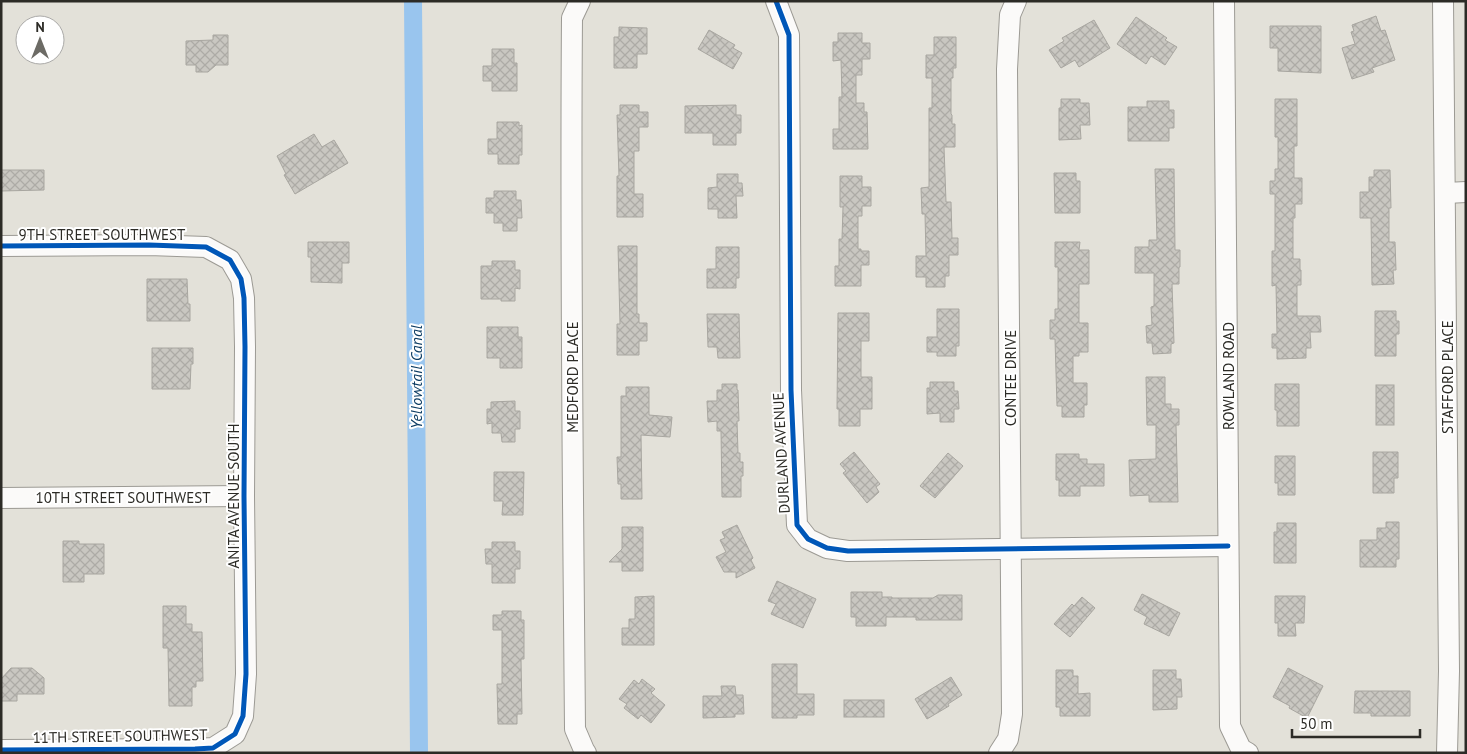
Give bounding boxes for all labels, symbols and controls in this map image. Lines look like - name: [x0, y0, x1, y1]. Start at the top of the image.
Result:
- north arrow: [15, 15, 65, 65]
- text: N: [35, 18, 45, 36]
- street label: 9TH STREET SOUTHWEST: [19, 225, 186, 244]
- street label: STAFFORD PLACE: [1438, 320, 1457, 434]
- street label: MEDFORD PLACE: [563, 321, 582, 433]
- street label: ROWLAND ROAD: [1219, 322, 1238, 430]
- water label: Yellowtail Canal: [406, 324, 426, 429]
- street label: CONTEE DRIVE: [1001, 330, 1020, 426]
- street label: DURLAND AVENUE: [768, 392, 794, 514]
- street label: ANITA AVENUE SOUTH: [224, 423, 243, 569]
- street label: 10TH STREET SOUTHWEST: [36, 488, 211, 507]
- scale bar: [1292, 706, 1420, 738]
- text: 50 m: [1300, 714, 1333, 733]
- street label: 11TH STREET SOUTHWEST: [32, 725, 208, 747]

